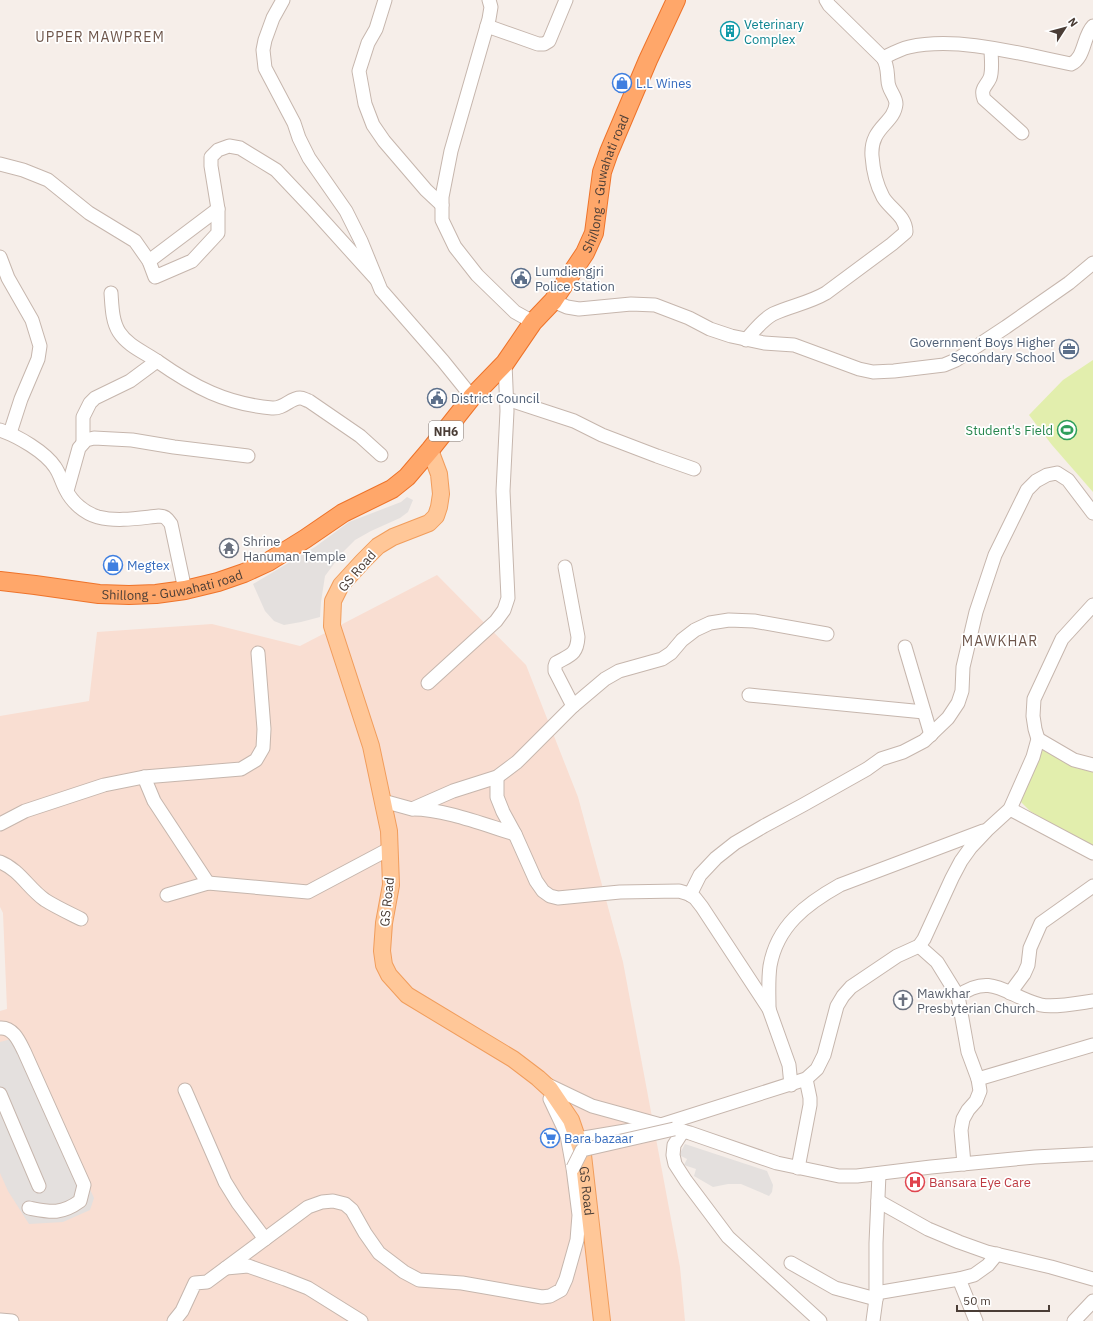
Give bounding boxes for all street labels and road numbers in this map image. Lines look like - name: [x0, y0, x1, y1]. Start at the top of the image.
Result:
- street label: Shillong - Guwahati road: [578, 112, 632, 255]
- road number: NH6: [429, 421, 463, 441]
- street label: GS Road: [334, 547, 380, 595]
- street label: Shillong - Guwahati road: [101, 566, 245, 604]
- street label: GS Road: [376, 876, 398, 928]
- street label: GS Road: [576, 1165, 598, 1216]

